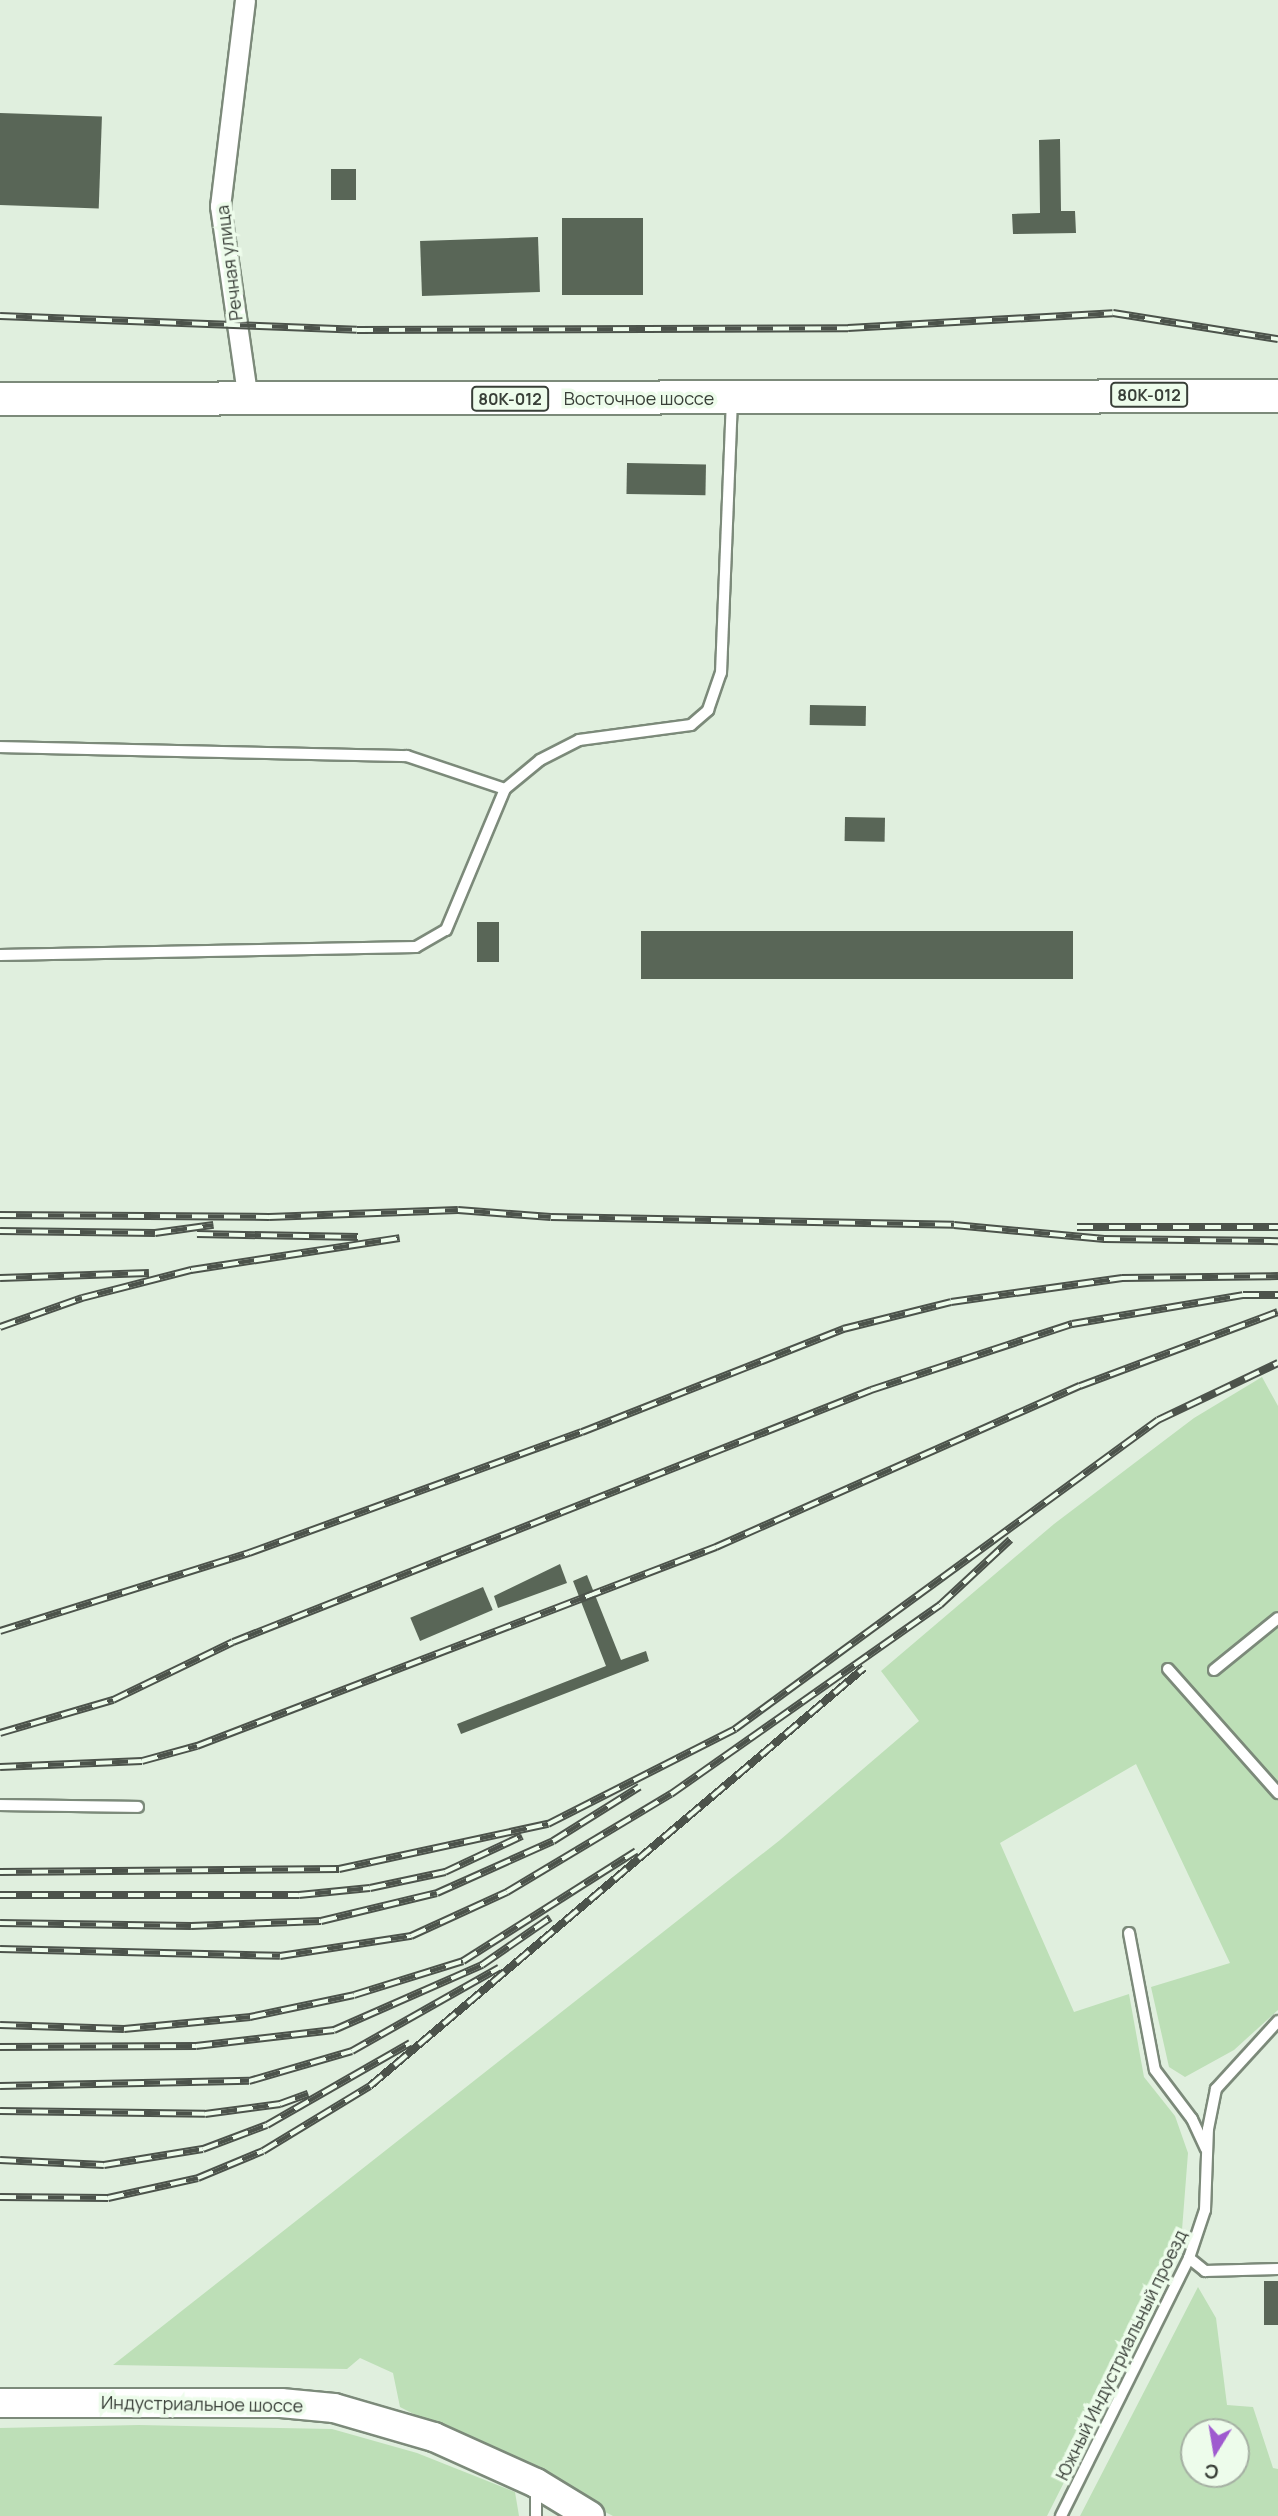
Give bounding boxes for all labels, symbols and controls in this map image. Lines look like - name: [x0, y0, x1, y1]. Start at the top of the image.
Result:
- street label: Речная улица: [211, 204, 247, 322]
- road number: 80К-012: [1109, 382, 1189, 408]
- road number: 80К-012: [470, 386, 550, 412]
- street label: Восточное шоссе: [564, 387, 714, 409]
- street label: Южный Индустриальный проезд: [1051, 2226, 1191, 2484]
- street label: Индустриальное шоссе: [101, 2391, 303, 2417]
- north arrow: [1180, 2418, 1250, 2488]
- text: С: [1202, 2458, 1221, 2486]

